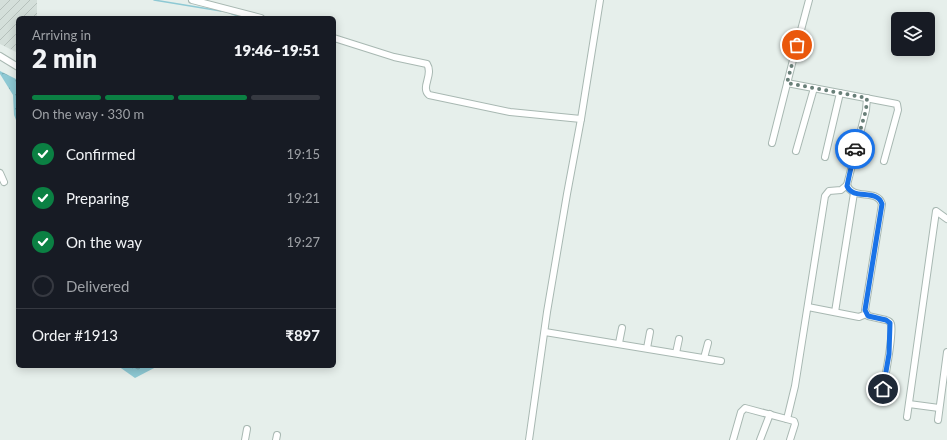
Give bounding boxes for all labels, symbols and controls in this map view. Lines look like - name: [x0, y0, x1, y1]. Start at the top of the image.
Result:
- map controls: [891, 12, 935, 56]
- button: layers: [891, 12, 935, 56]
- text: Arriving in: [32, 27, 91, 43]
- pin: [780, 28, 814, 62]
- icon: bag: [786, 34, 808, 56]
- text: 19:46–19:51: [234, 41, 320, 59]
- text: 2 min: [32, 42, 97, 74]
- text: On the way · 330 m: [32, 106, 144, 122]
- courier: [835, 129, 875, 169]
- icon: car: [844, 138, 866, 160]
- icon: check: [32, 143, 54, 165]
- text: Confirmed: [66, 145, 135, 163]
- text: 19:15: [287, 146, 320, 162]
- icon: check: [32, 187, 54, 209]
- text: Preparing: [66, 189, 129, 207]
- text: 19:21: [287, 190, 320, 206]
- icon: check: [32, 231, 54, 253]
- text: On the way: [66, 233, 142, 251]
- text: 19:27: [287, 234, 320, 250]
- text: Delivered: [66, 277, 129, 295]
- text: Order #1913: [32, 326, 118, 344]
- text: ₹897: [285, 326, 320, 344]
- pin: [866, 372, 900, 406]
- icon: home: [872, 378, 894, 400]

